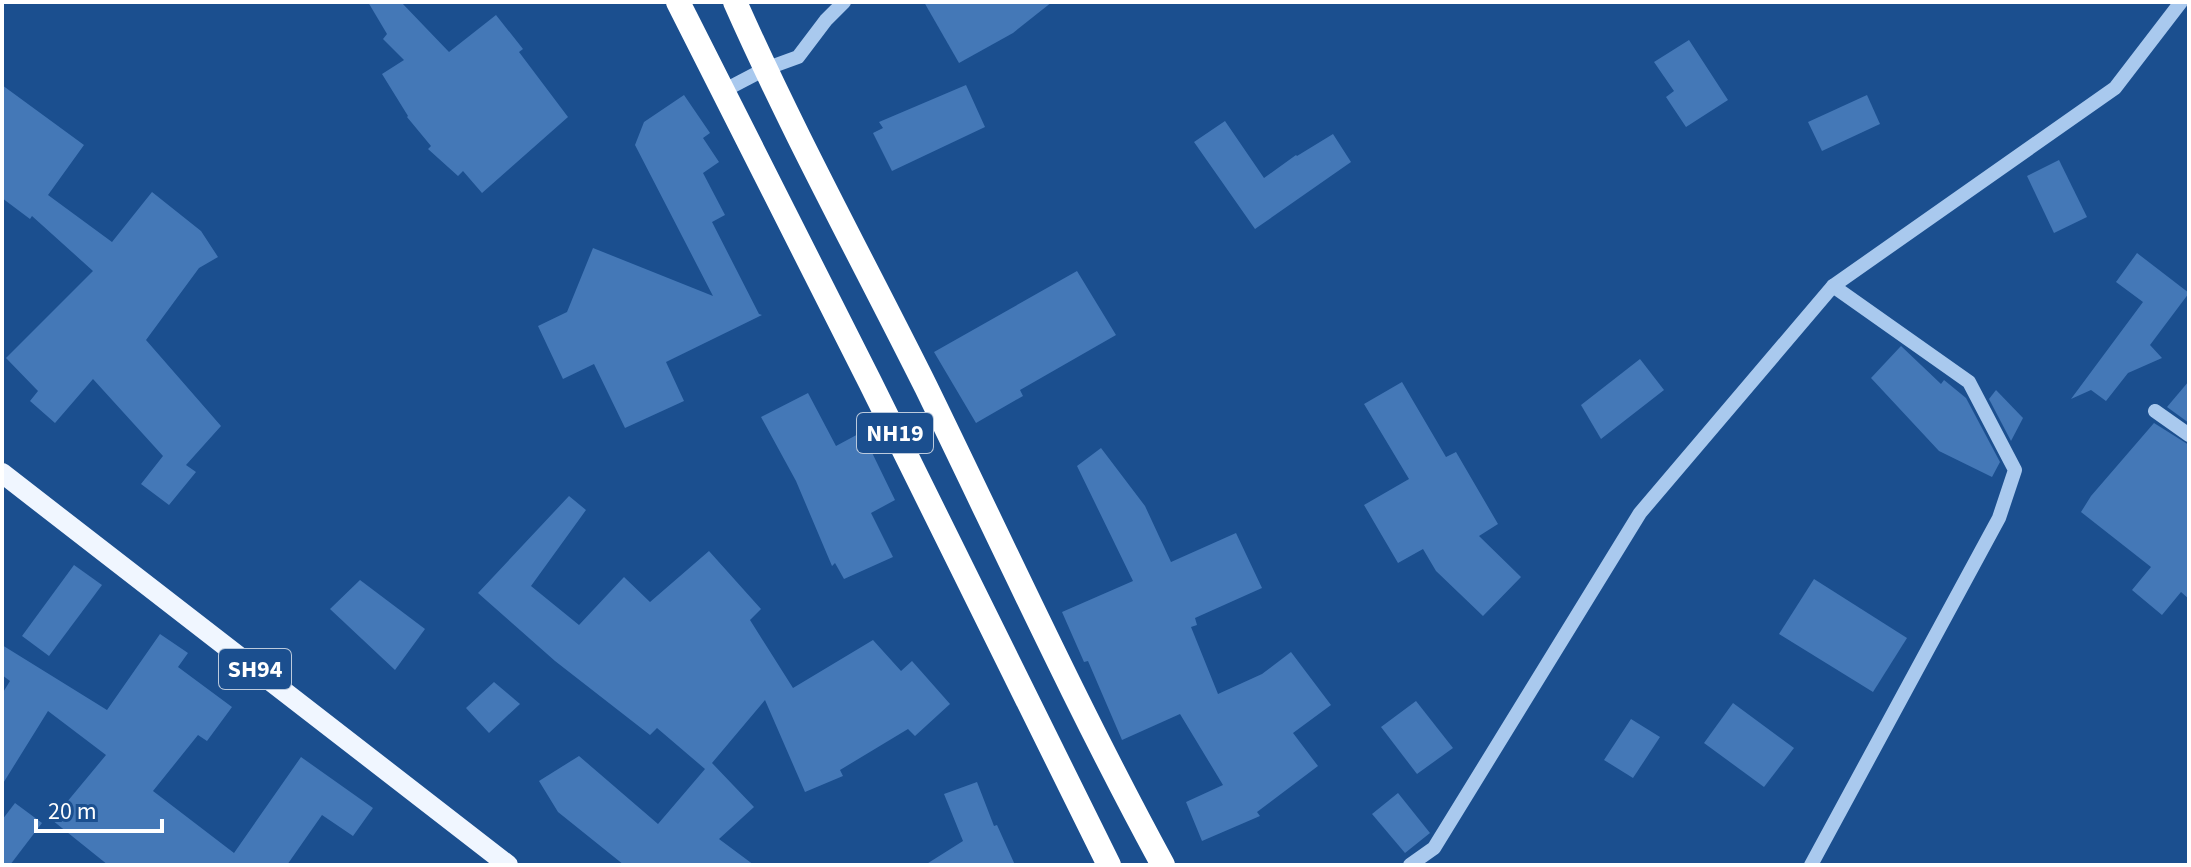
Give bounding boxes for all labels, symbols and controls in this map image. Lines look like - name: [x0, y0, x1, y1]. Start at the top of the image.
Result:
- road number: NH19: [857, 413, 933, 453]
- road number: SH94: [219, 649, 291, 689]
- scale bar: [36, 783, 162, 833]
- text: 20 m: [48, 794, 97, 829]

